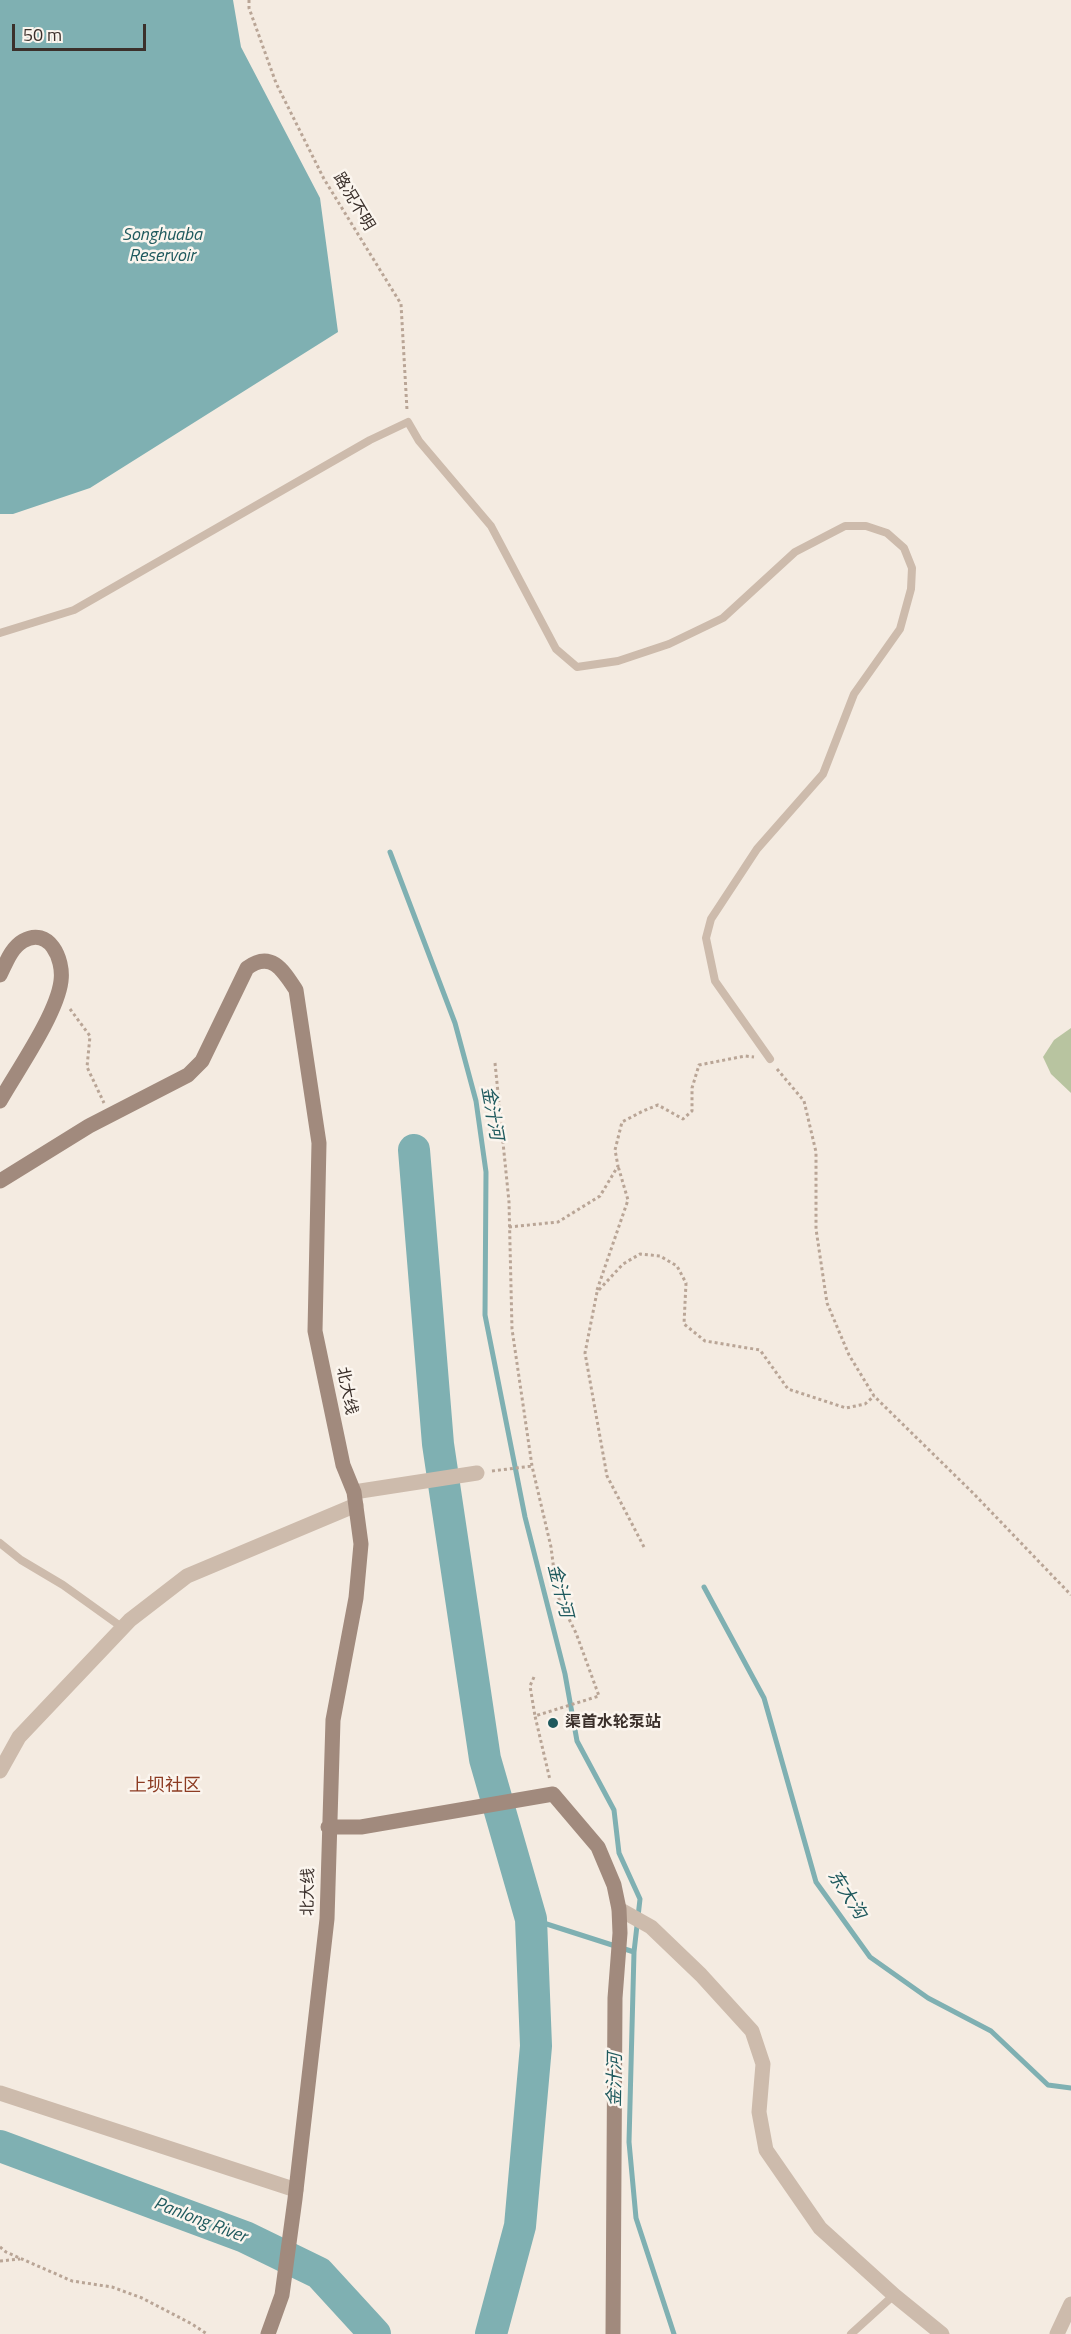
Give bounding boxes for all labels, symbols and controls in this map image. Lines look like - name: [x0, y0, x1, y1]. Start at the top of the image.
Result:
- scale bar: [15, 12, 148, 50]
- text: 50 m: [23, 21, 62, 48]
- street label: 路况不明: [328, 170, 378, 234]
- water label: Songhuaba Reservoir: [122, 225, 202, 268]
- water label: 金汁河: [476, 1085, 506, 1141]
- street label: 北大线: [332, 1366, 360, 1416]
- water label: 金汁河: [542, 1562, 576, 1620]
- place label: 渠首水轮泵站: [565, 1713, 661, 1733]
- marker: 渠首水轮泵站: [546, 1716, 560, 1730]
- district label: 上坝社区: [129, 1776, 201, 1798]
- water label: 东大沟: [822, 1866, 870, 1924]
- street label: 北大线: [299, 1868, 319, 1916]
- water label: 金汁河: [605, 2053, 627, 2107]
- water label: Panlong River: [151, 2193, 249, 2249]

